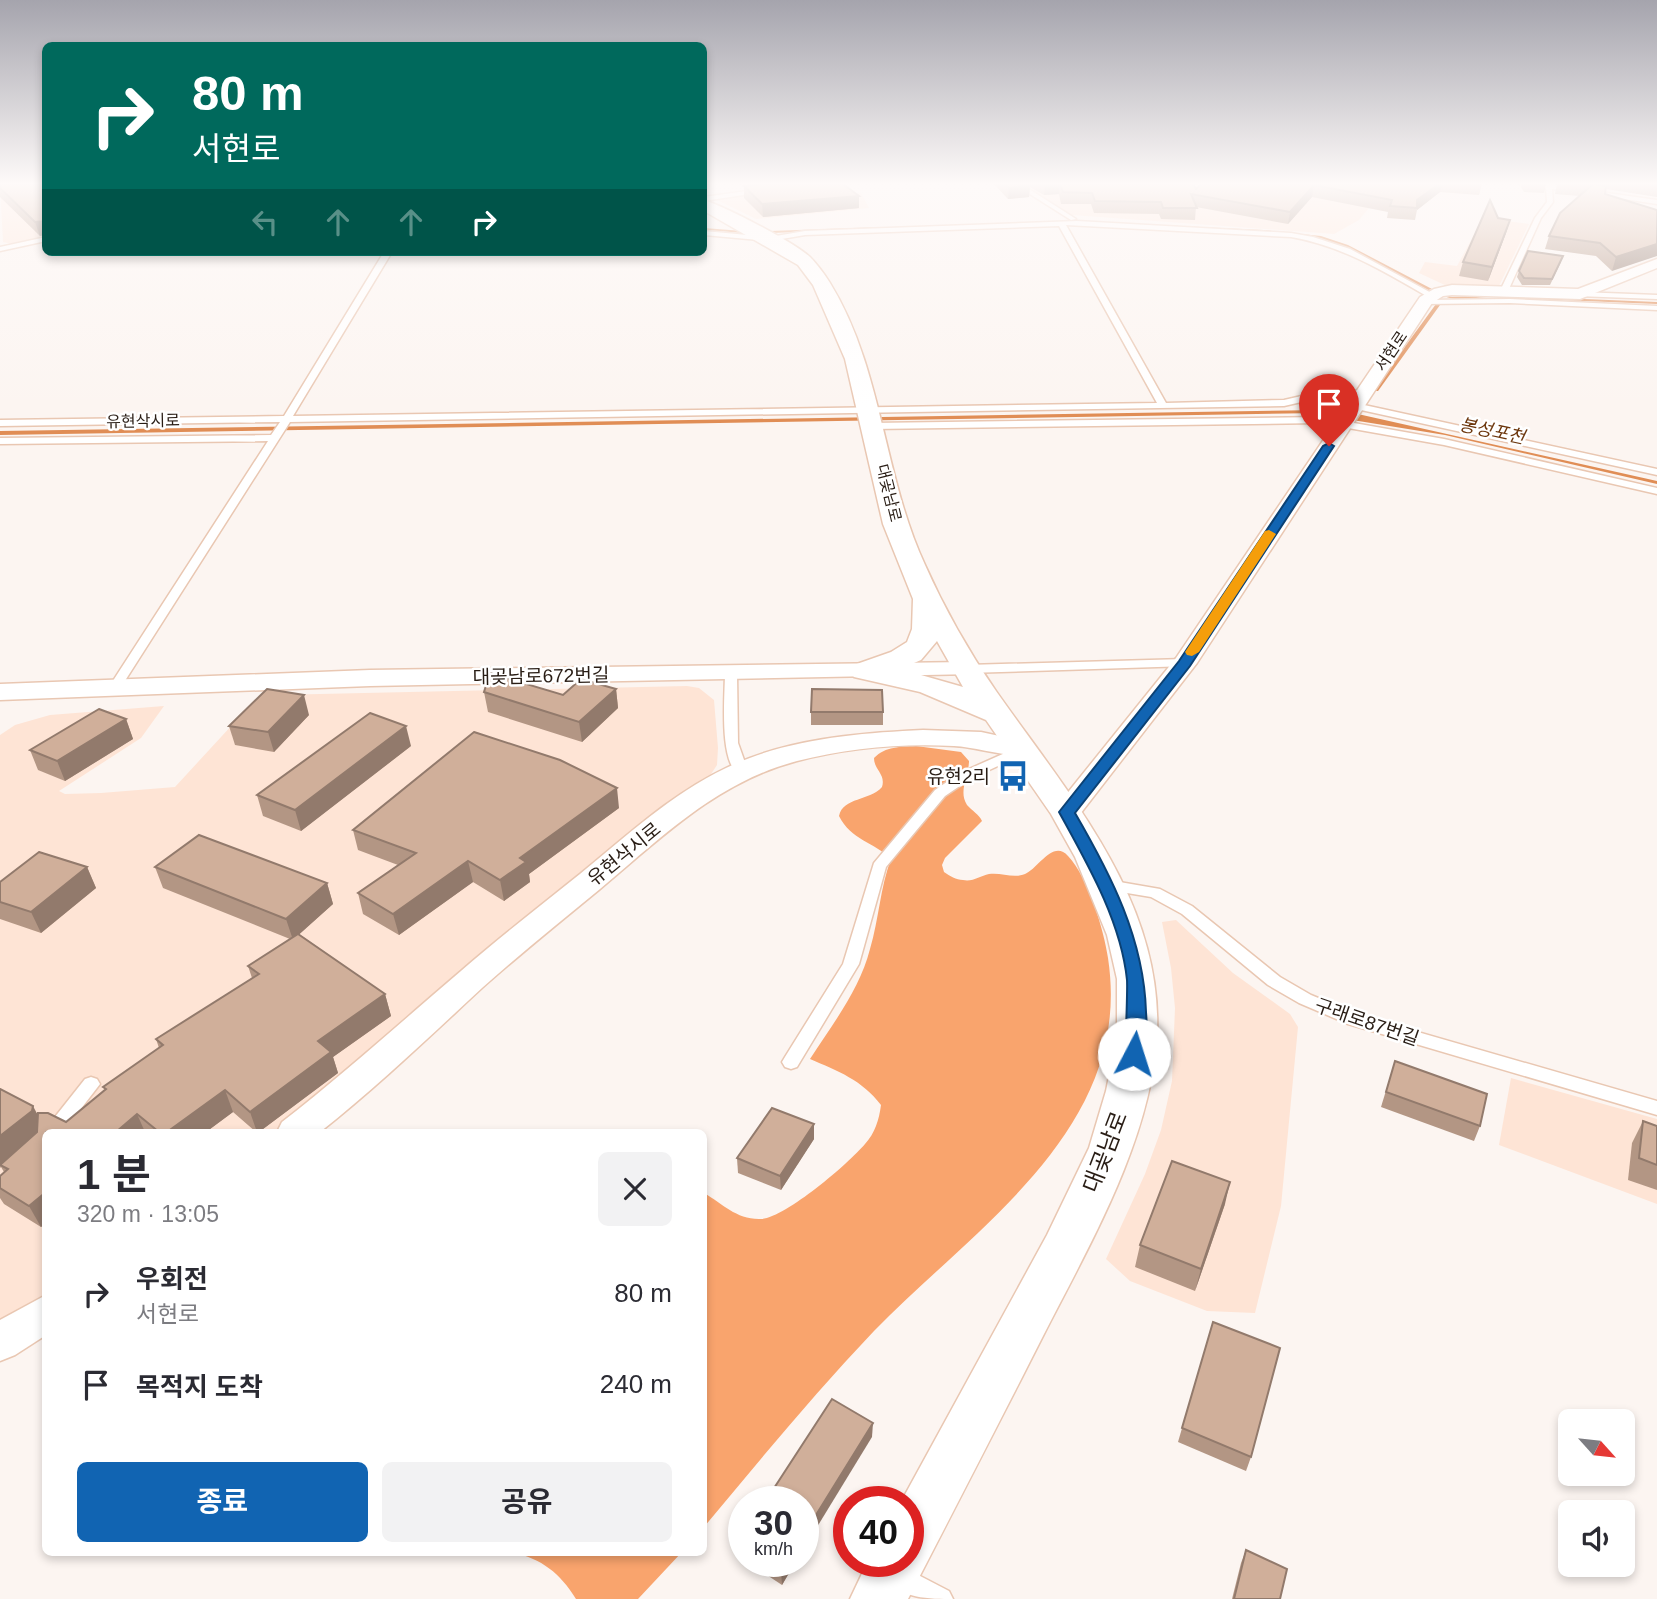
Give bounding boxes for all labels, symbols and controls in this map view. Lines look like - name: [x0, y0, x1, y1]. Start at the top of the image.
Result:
- text: 80 m: [192, 66, 304, 120]
- icon: right: [77, 70, 168, 161]
- text: 서현로: [192, 131, 280, 167]
- icon: left: [246, 203, 284, 241]
- icon: ahead: [319, 203, 357, 241]
- icon: ahead: [392, 203, 430, 241]
- icon: right: [465, 203, 503, 241]
- street label: 서현로: [1372, 328, 1411, 374]
- pin: [1299, 374, 1359, 446]
- icon: arrive: [1310, 385, 1348, 423]
- street label: 유현삭시로: [106, 412, 180, 430]
- water label: 봉성포천: [1458, 414, 1529, 448]
- street label: 대곶남로: [874, 462, 904, 524]
- street label: 대곶남로672번길: [473, 664, 609, 688]
- bus stop icon: 유현2리: [996, 759, 1030, 793]
- place label: 유현2리: [927, 766, 990, 787]
- street label: 유현삭시로: [583, 818, 665, 890]
- street label: 구래로87번길: [1312, 994, 1422, 1050]
- position arrow: [1097, 1017, 1171, 1091]
- street label: 대곶남로: [1078, 1108, 1132, 1196]
- text: 1 분: [77, 1151, 151, 1198]
- button: close: [598, 1152, 672, 1226]
- text: 320 m · 13:05: [77, 1201, 219, 1227]
- text: 우회전: [136, 1264, 208, 1294]
- icon: right: [77, 1275, 115, 1313]
- text: 80 m: [614, 1278, 672, 1308]
- text: 서현로: [136, 1301, 199, 1327]
- icon: arrive: [77, 1366, 115, 1404]
- text: 240 m: [600, 1369, 672, 1399]
- text: 목적지 도착: [136, 1372, 263, 1402]
- north arrow: [1558, 1409, 1634, 1486]
- map controls: [1558, 1409, 1635, 1577]
- button: 종료: [77, 1462, 368, 1542]
- button: 공유: [382, 1462, 672, 1542]
- speed limit sign: 40: [833, 1486, 924, 1577]
- button: sound: [1558, 1500, 1635, 1577]
- text: 30: [754, 1503, 793, 1542]
- text: km/h: [754, 1539, 793, 1559]

